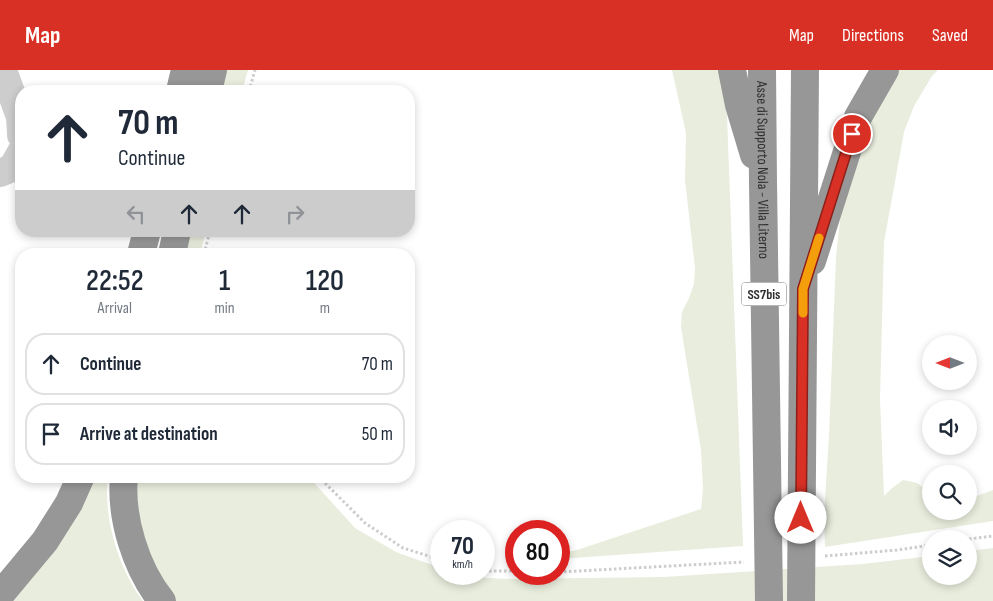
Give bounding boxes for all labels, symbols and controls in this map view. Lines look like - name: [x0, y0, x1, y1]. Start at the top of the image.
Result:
- text: Map: [25, 21, 60, 50]
- text: Map: [789, 25, 814, 46]
- text: Directions: [842, 25, 904, 46]
- text: Saved: [932, 25, 968, 46]
- street label: Asse di Supporto Nola - Villa Literno: [752, 80, 773, 259]
- text: 70 m: [118, 102, 178, 145]
- icon: ahead: [35, 105, 100, 170]
- pin: [831, 113, 873, 155]
- icon: arrive: [838, 120, 866, 148]
- text: Continue: [118, 145, 185, 172]
- icon: left: [122, 200, 150, 228]
- icon: ahead: [175, 200, 203, 228]
- icon: ahead: [228, 200, 256, 228]
- icon: right: [281, 200, 309, 228]
- text: 22:52: [86, 263, 143, 299]
- text: 1: [219, 263, 230, 299]
- text: 120: [306, 263, 344, 299]
- road number: SS7bis: [742, 282, 786, 305]
- text: Arrival: [98, 299, 132, 318]
- text: min: [215, 299, 235, 318]
- text: m: [320, 299, 330, 318]
- north arrow: [922, 335, 978, 390]
- map controls: [922, 335, 977, 585]
- icon: ahead: [37, 350, 65, 378]
- text: Continue: [80, 353, 141, 376]
- text: 70 m: [362, 353, 393, 376]
- button: sound: [922, 400, 977, 455]
- icon: arrive: [37, 420, 65, 448]
- text: Arrive at destination: [80, 423, 218, 446]
- text: 50 m: [362, 423, 393, 446]
- button: search: [922, 465, 977, 520]
- position arrow: [774, 491, 826, 543]
- speed limit sign: 80: [505, 520, 570, 585]
- button: layers: [922, 530, 977, 585]
- text: 70: [451, 531, 474, 562]
- text: km/h: [452, 557, 473, 572]

